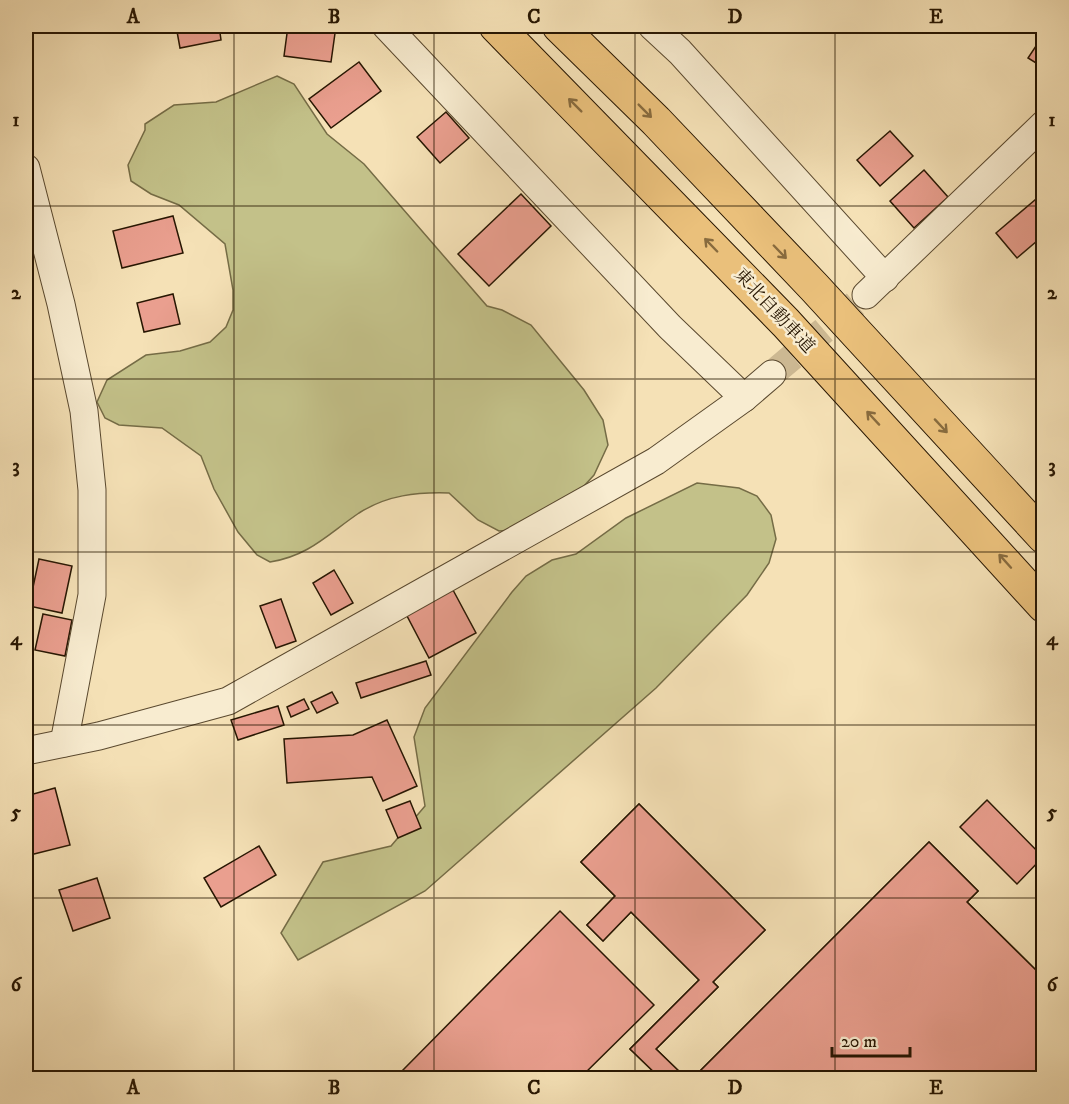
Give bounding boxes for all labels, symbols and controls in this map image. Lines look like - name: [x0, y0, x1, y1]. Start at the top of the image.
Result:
- text: A: [126, 5, 141, 30]
- text: B: [328, 5, 340, 30]
- text: C: [527, 5, 541, 30]
- text: D: [728, 5, 743, 30]
- text: E: [929, 5, 943, 30]
- one-way arrow: [568, 98, 583, 113]
- one-way arrow: [638, 103, 653, 118]
- text: 1: [12, 108, 20, 133]
- text: 1: [1048, 108, 1056, 133]
- one-way arrow: [705, 238, 719, 253]
- one-way arrow: [773, 244, 787, 259]
- street label: 東北自動車道: [729, 264, 819, 358]
- text: 2: [11, 281, 22, 306]
- text: 2: [1047, 281, 1058, 306]
- one-way arrow: [867, 411, 881, 426]
- one-way arrow: [934, 418, 948, 433]
- text: 3: [12, 454, 20, 479]
- text: 3: [1048, 454, 1056, 479]
- one-way arrow: [999, 553, 1012, 569]
- text: 4: [10, 627, 23, 652]
- text: 4: [1046, 627, 1059, 652]
- text: 5: [10, 800, 21, 825]
- text: 5: [1046, 800, 1057, 825]
- text: 6: [11, 973, 23, 998]
- text: 6: [1047, 973, 1059, 998]
- scale bar: [832, 1020, 910, 1058]
- text: 20 m: [841, 1031, 877, 1053]
- text: A: [126, 1076, 141, 1101]
- text: B: [328, 1076, 340, 1101]
- text: C: [527, 1076, 541, 1101]
- text: D: [728, 1076, 743, 1101]
- text: E: [929, 1076, 943, 1101]

